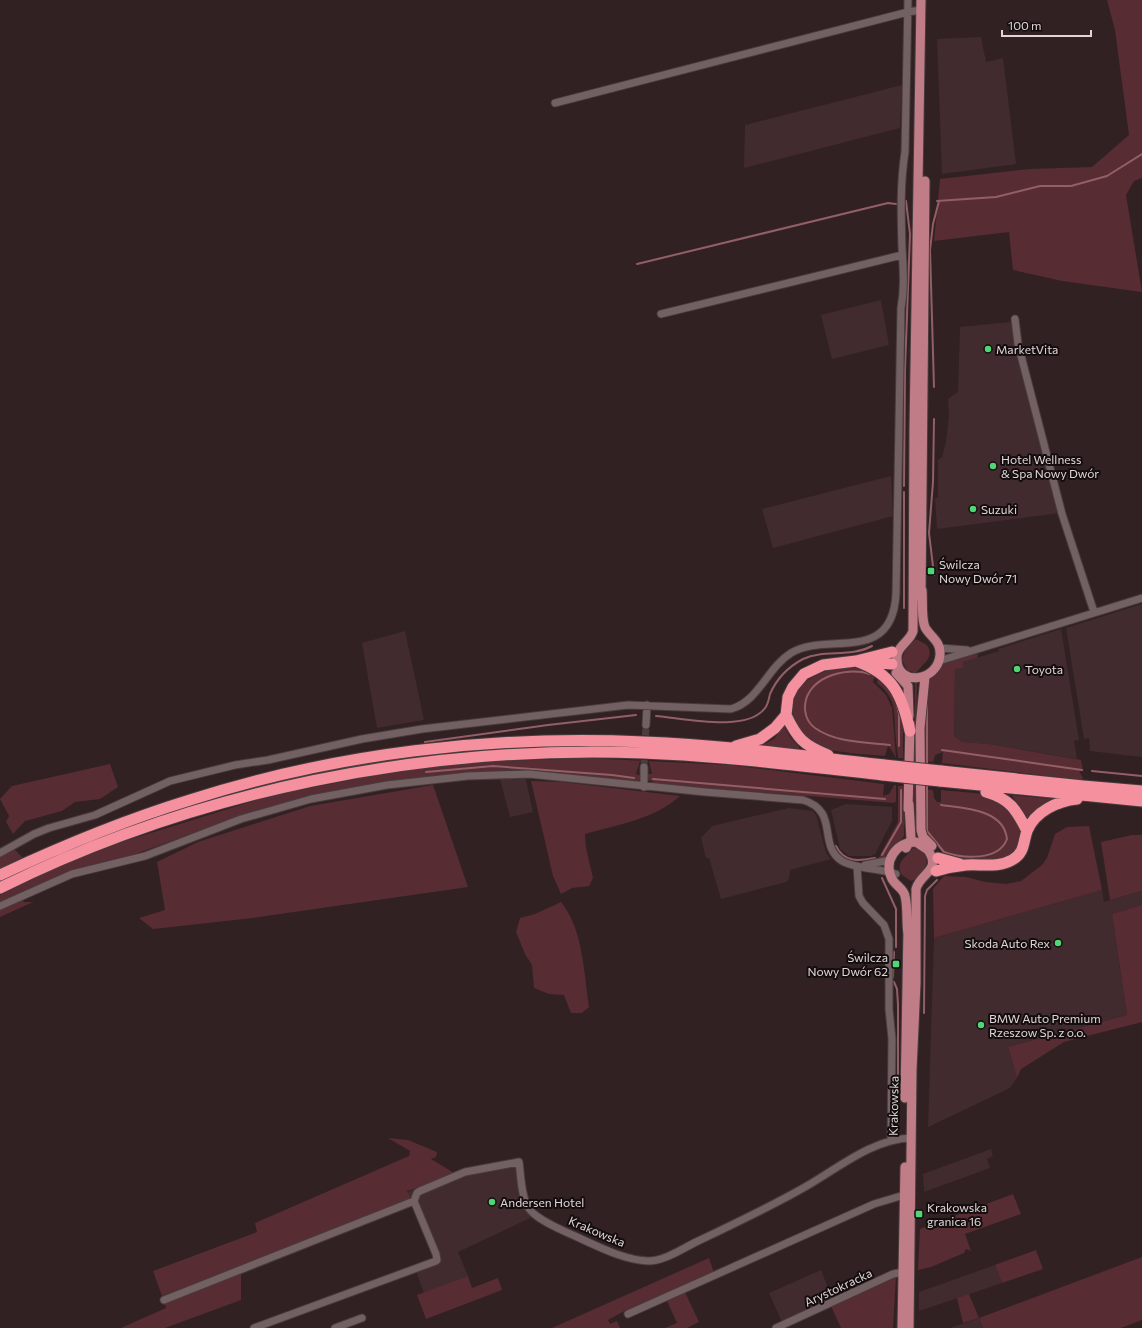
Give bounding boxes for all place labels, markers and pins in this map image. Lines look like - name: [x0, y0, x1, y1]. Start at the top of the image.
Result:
- place label: MarketVita: [996, 342, 1058, 356]
- marker: MarketVita: [983, 344, 993, 354]
- place label: Hotel Wellness & Spa Nowy Dwór: [1001, 452, 1099, 480]
- marker: Hotel Wellness & Spa Nowy Dwór: [988, 461, 998, 471]
- place label: Suzuki: [981, 502, 1017, 516]
- marker: Suzuki: [968, 504, 978, 514]
- place label: Świlcza Nowy Dwór 71: [939, 557, 1017, 585]
- marker: Świlcza Nowy Dwór 71: [926, 566, 936, 576]
- place label: Toyota: [1025, 662, 1063, 676]
- marker: Toyota: [1012, 664, 1022, 674]
- place label: Skoda Auto Rex: [965, 936, 1051, 950]
- marker: Skoda Auto Rex: [1053, 938, 1063, 948]
- place label: Świlcza Nowy Dwór 62: [807, 950, 888, 978]
- marker: Świlcza Nowy Dwór 62: [891, 959, 901, 969]
- place label: BMW Auto Premium Rzeszow Sp. z o.o.: [989, 1011, 1101, 1039]
- marker: BMW Auto Premium Rzeszow Sp. z o.o.: [976, 1020, 986, 1030]
- place label: Andersen Hotel: [500, 1195, 584, 1209]
- marker: Andersen Hotel: [487, 1197, 497, 1207]
- place label: Krakowska granica 16: [927, 1200, 987, 1228]
- marker: Krakowska granica 16: [914, 1209, 924, 1219]

